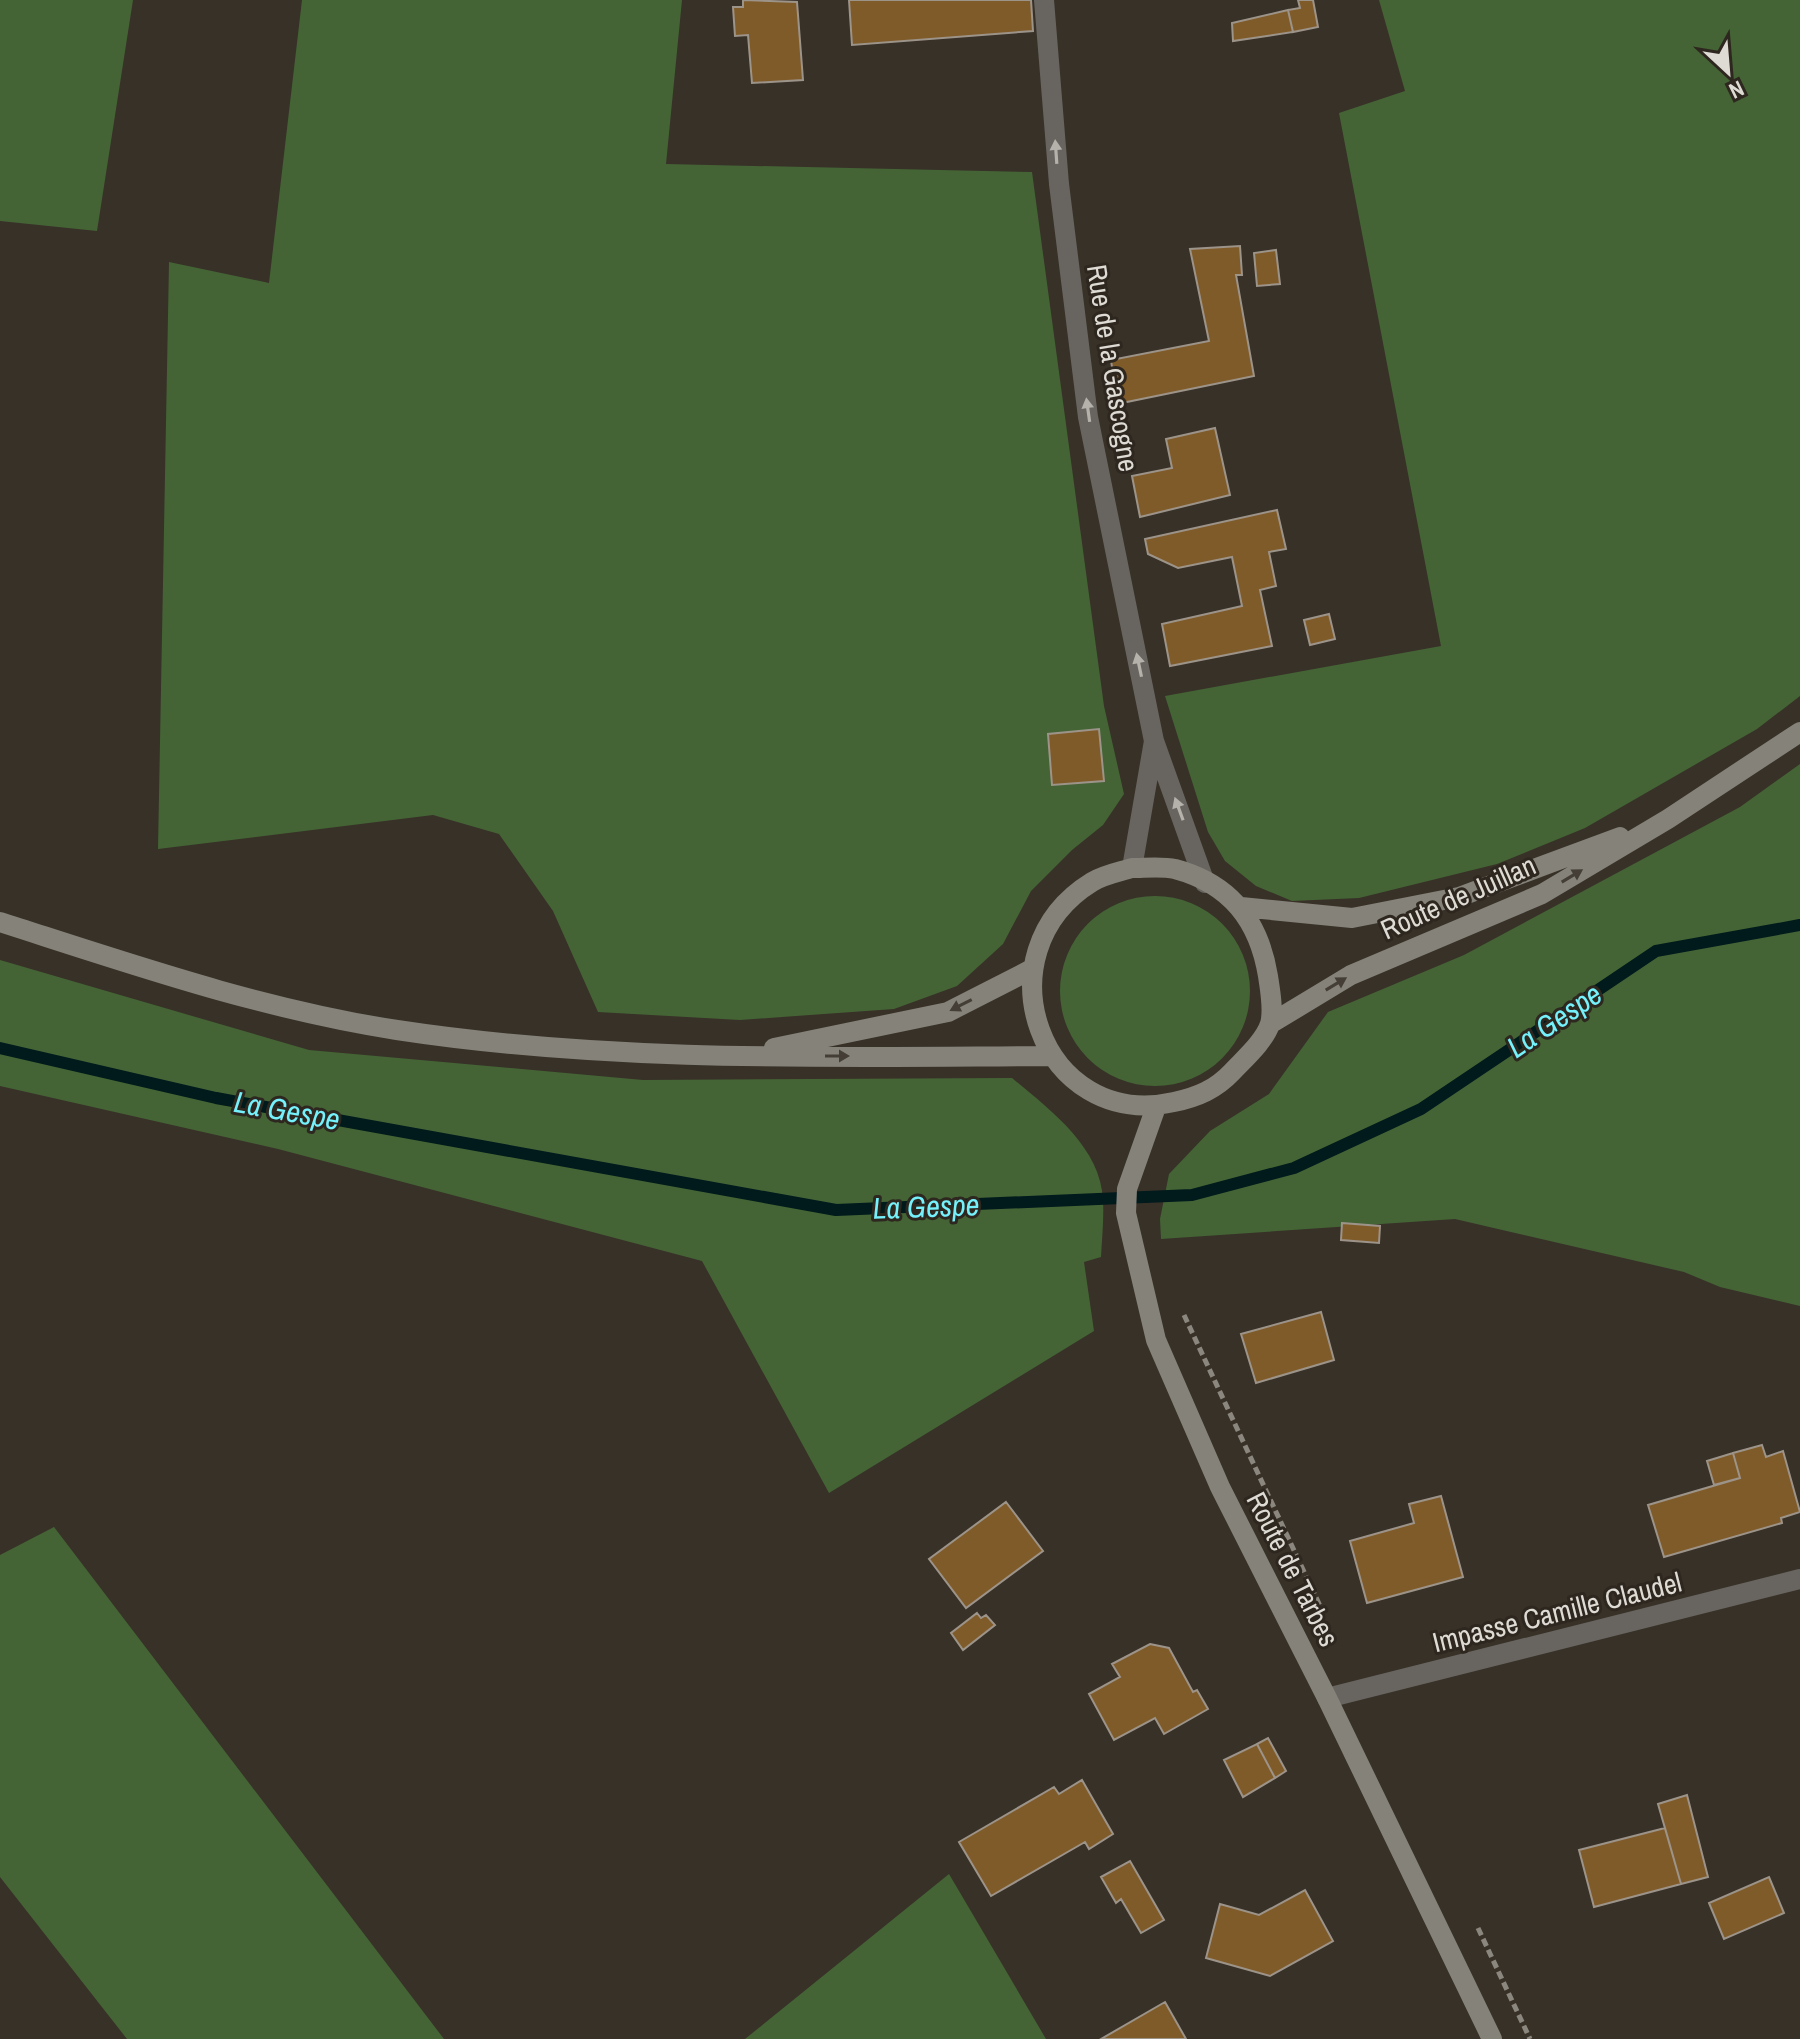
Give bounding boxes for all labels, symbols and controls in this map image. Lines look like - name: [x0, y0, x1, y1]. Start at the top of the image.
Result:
- north arrow: [1688, 32, 1768, 112]
- text: N: [1724, 74, 1749, 106]
- one-way arrow: [1049, 139, 1062, 164]
- street label: Rue de la Gascogne: [1078, 262, 1148, 474]
- one-way arrow: [1081, 397, 1094, 422]
- one-way arrow: [1132, 652, 1145, 677]
- one-way arrow: [1172, 797, 1185, 821]
- street label: Route de Juillan: [1374, 846, 1542, 948]
- one-way arrow: [1561, 869, 1583, 883]
- water label: La Gespe: [1499, 974, 1609, 1066]
- one-way arrow: [1325, 977, 1347, 991]
- one-way arrow: [950, 999, 973, 1012]
- one-way arrow: [825, 1050, 850, 1062]
- water label: La Gespe: [231, 1081, 343, 1139]
- water label: La Gespe: [872, 1184, 980, 1228]
- street label: Route de Tarbes: [1238, 1485, 1348, 1653]
- street label: Impasse Camille Claudel: [1429, 1563, 1685, 1661]

